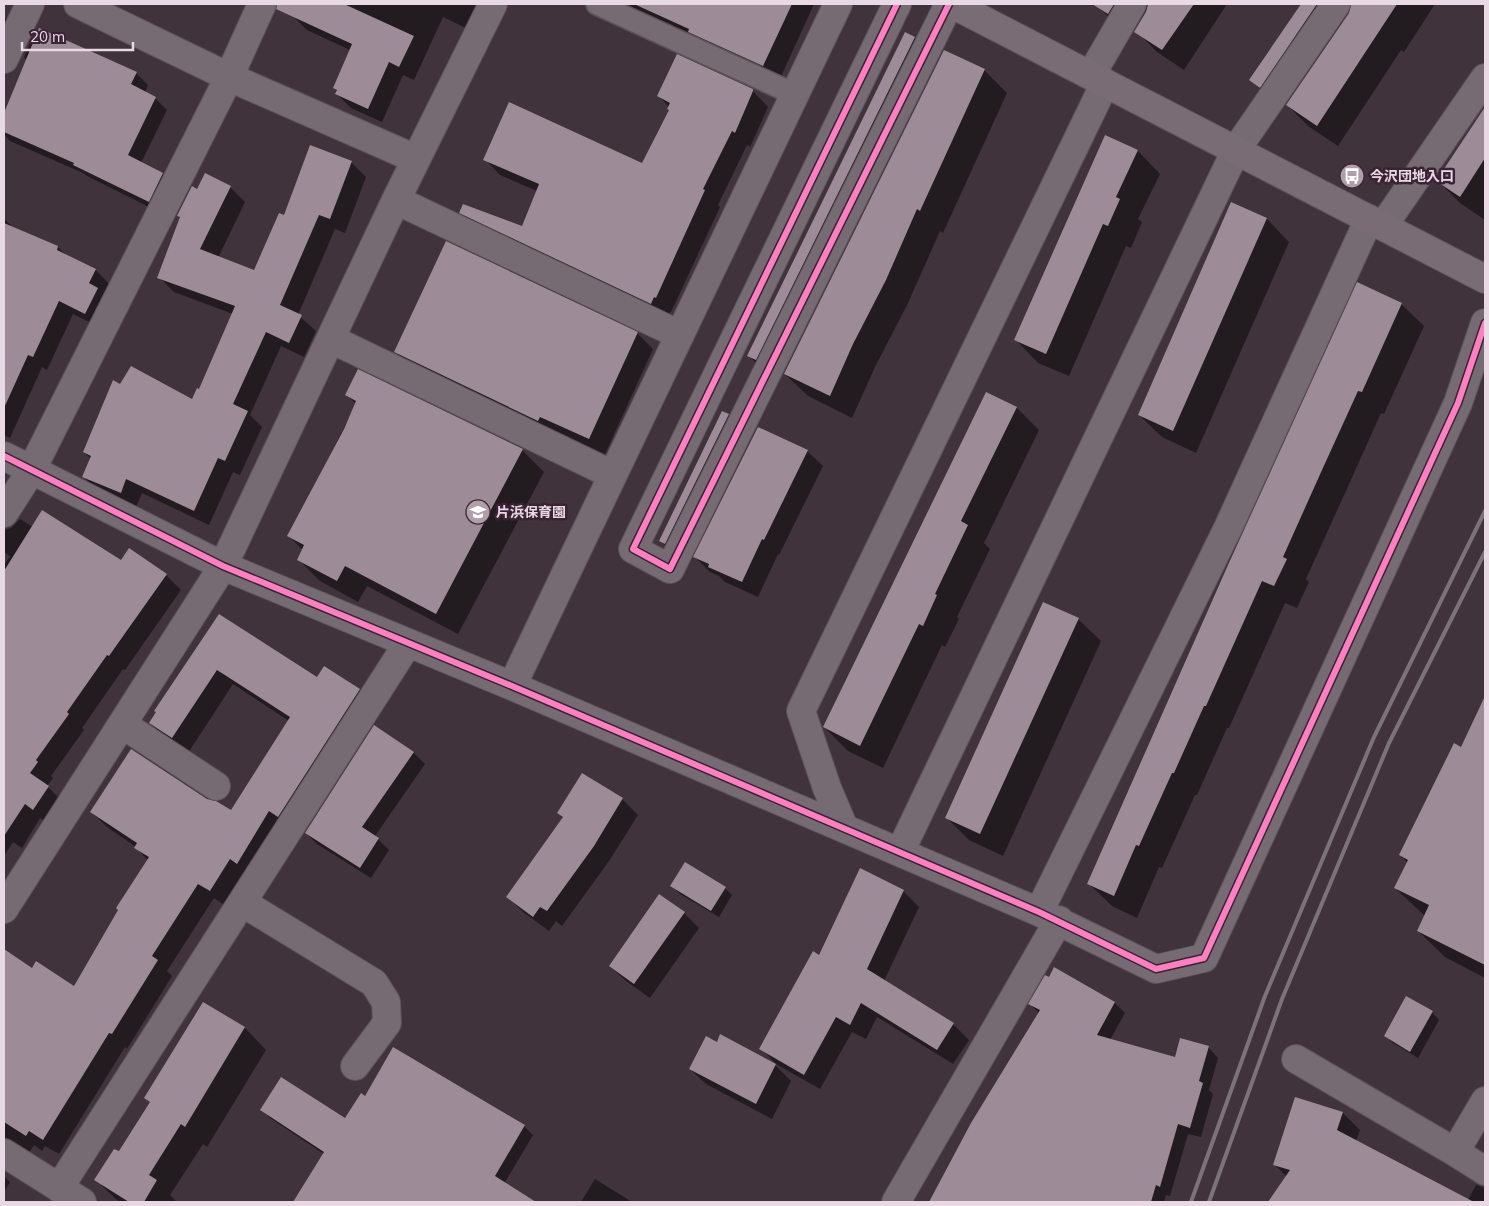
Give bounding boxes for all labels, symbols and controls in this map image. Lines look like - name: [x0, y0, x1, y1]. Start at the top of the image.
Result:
- scale bar: [22, 20, 134, 52]
- text: 20 m: [30, 27, 65, 46]
- bus stop icon: 今沢団地入口: [1339, 163, 1365, 189]
- place label: 今沢団地入口: [1370, 167, 1454, 185]
- school or university icon: 片浜保育園: [465, 499, 491, 525]
- place label: 片浜保育園: [496, 503, 566, 521]

